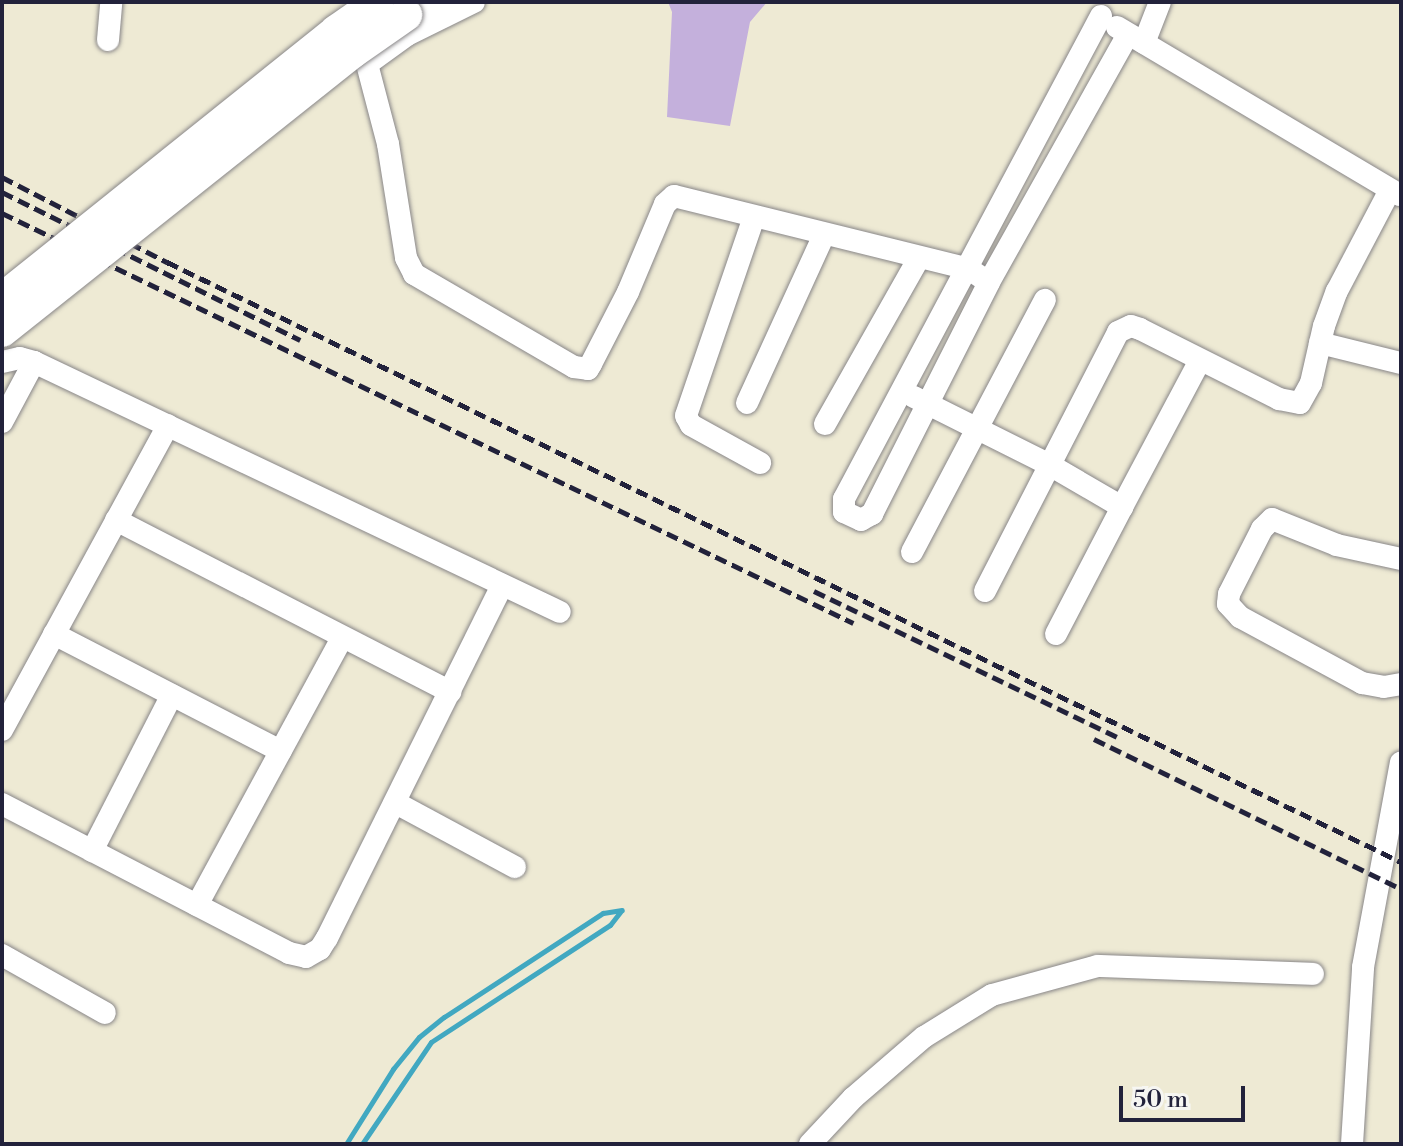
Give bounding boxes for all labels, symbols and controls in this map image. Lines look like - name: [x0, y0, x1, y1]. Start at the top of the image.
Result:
- scale bar: [1123, 1070, 1249, 1120]
- text: 50 m: [1133, 1085, 1188, 1115]

